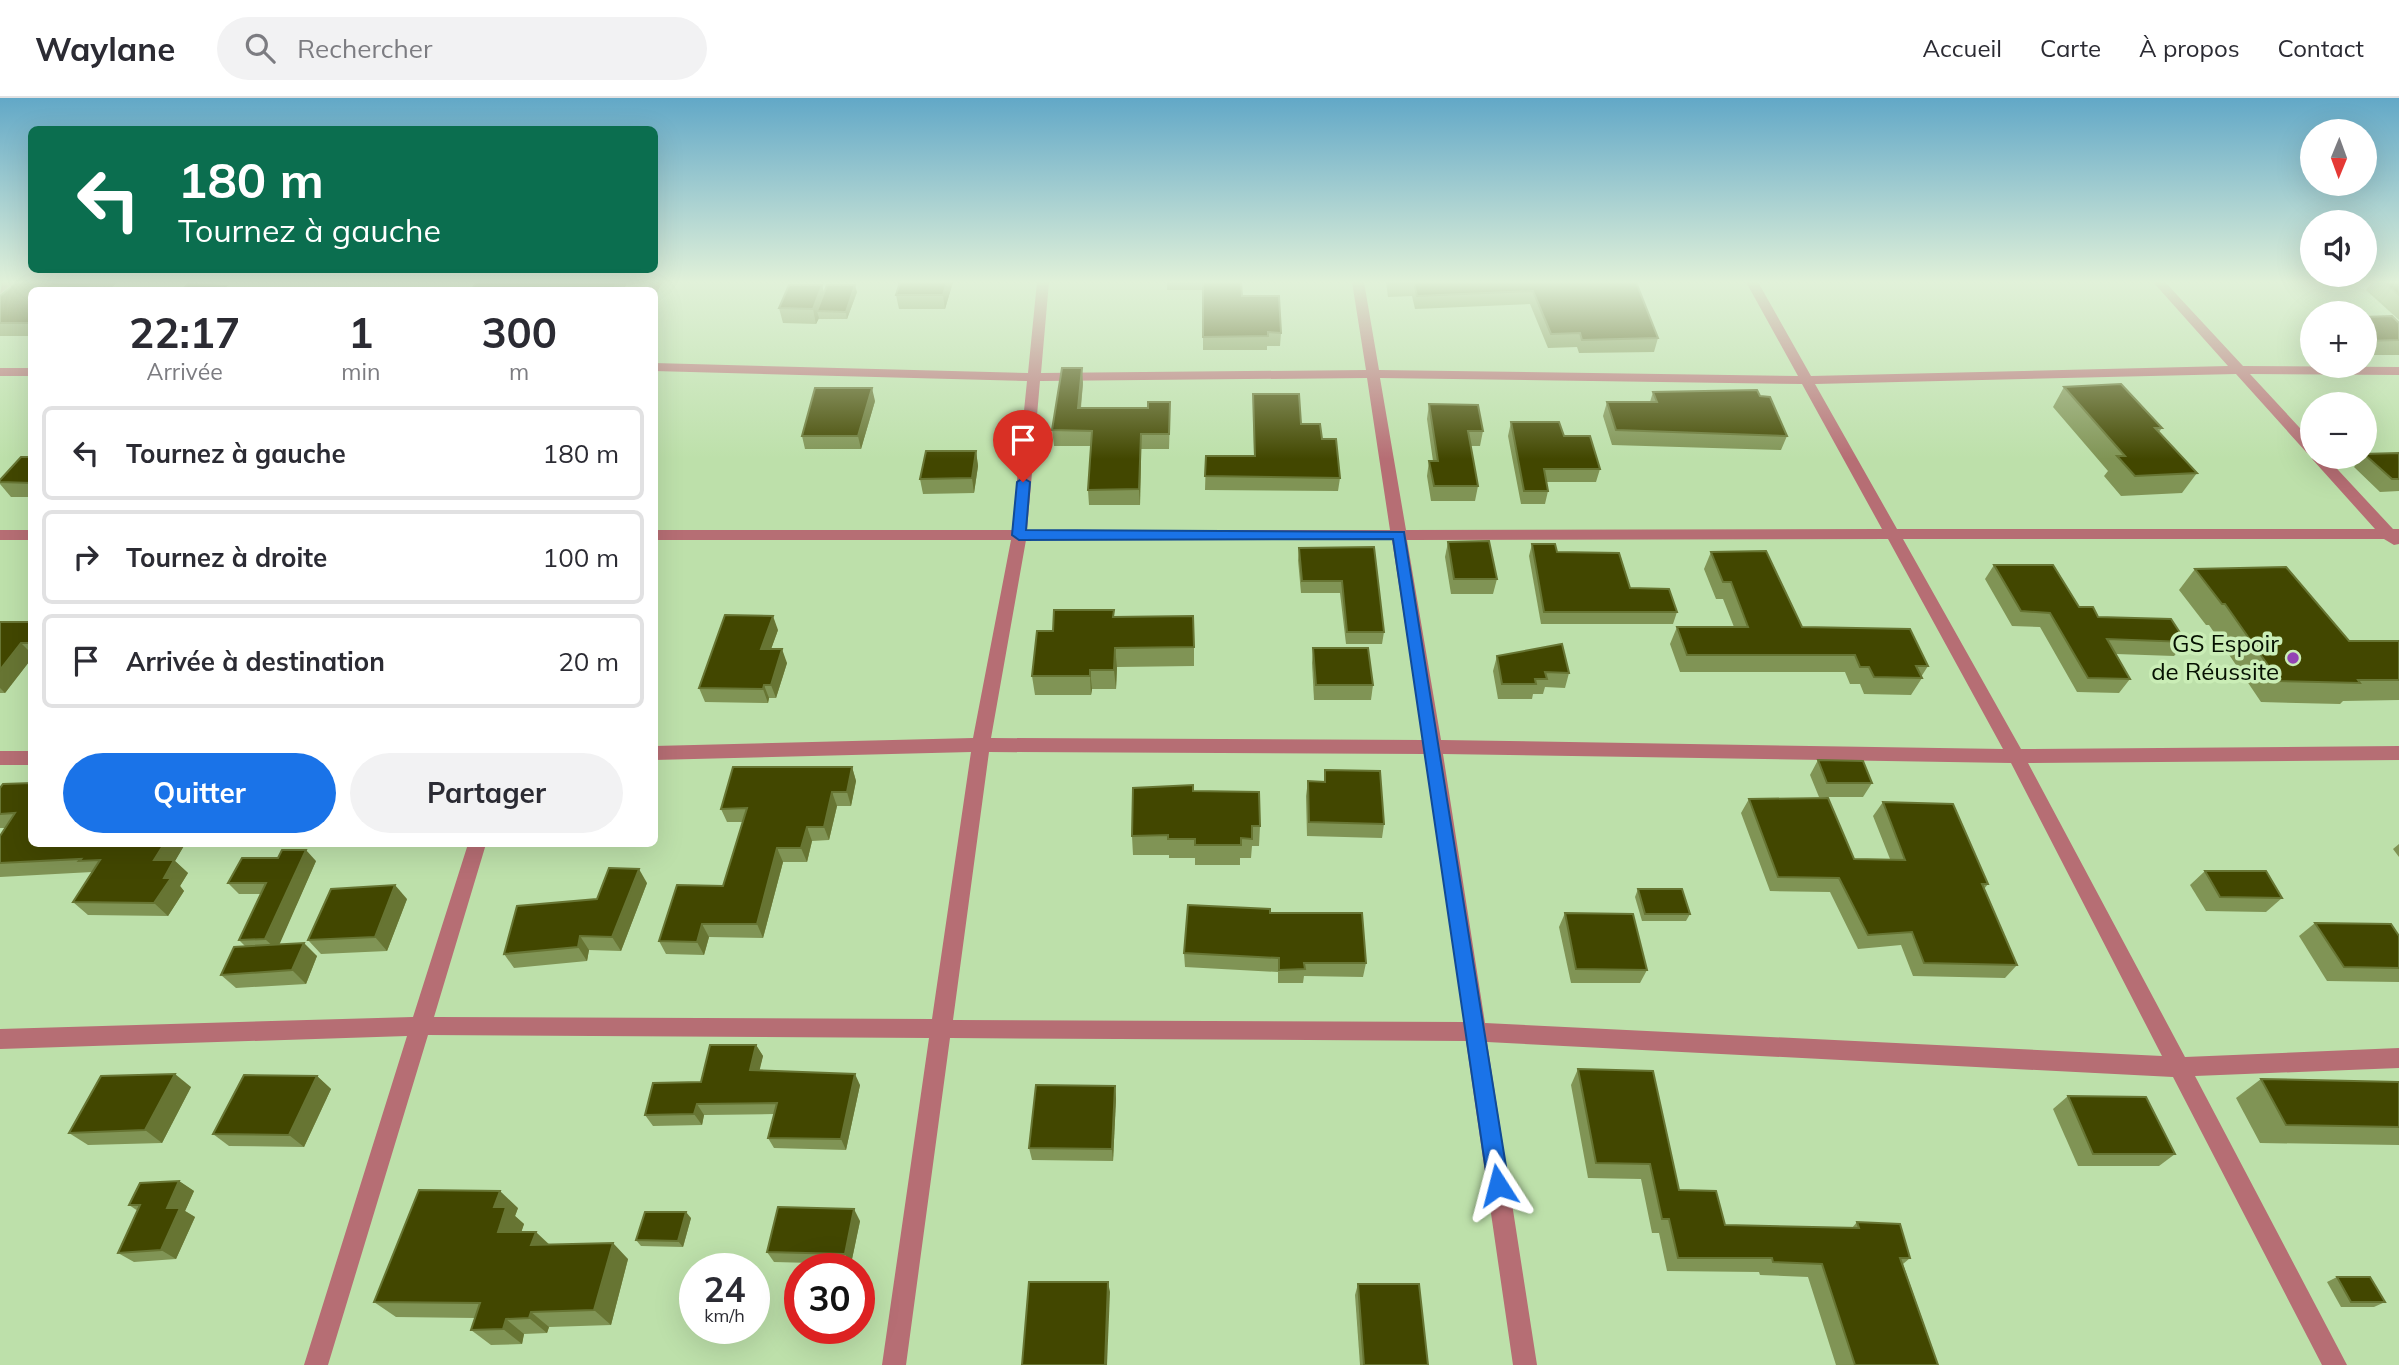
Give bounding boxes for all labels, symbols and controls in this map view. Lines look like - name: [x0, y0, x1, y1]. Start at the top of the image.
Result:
- search box: [217, 17, 707, 80]
- text: Waylane: [35, 28, 175, 69]
- icon: search: [241, 29, 279, 67]
- text: Rechercher: [297, 32, 432, 65]
- text: Accueil: [1923, 33, 2002, 63]
- text: Carte: [2040, 33, 2101, 63]
- text: À propos: [2139, 33, 2240, 63]
- text: Contact: [2278, 33, 2364, 63]
- north arrow: [2300, 119, 2376, 196]
- map controls: [2300, 119, 2377, 469]
- text: 180 m: [178, 149, 324, 210]
- icon: left: [63, 154, 154, 245]
- text: Tournez à gauche: [178, 210, 441, 250]
- button: sound: [2300, 210, 2377, 287]
- button: +: [2300, 301, 2377, 378]
- text: 22:17: [129, 306, 240, 359]
- text: 1: [348, 306, 373, 359]
- text: 300: [481, 306, 557, 359]
- text: Arrivée: [147, 357, 223, 386]
- text: min: [341, 357, 380, 386]
- text: m: [509, 357, 529, 386]
- button: −: [2300, 392, 2377, 469]
- pin: [993, 410, 1053, 482]
- icon: arrive: [1004, 421, 1042, 459]
- icon: left: [67, 434, 105, 472]
- text: Tournez à gauche: [126, 437, 346, 470]
- text: 180 m: [543, 437, 619, 470]
- icon: right: [67, 538, 105, 576]
- text: Tournez à droite: [126, 541, 327, 574]
- text: 100 m: [543, 541, 619, 574]
- place label: GS Espoir de Réussite: [2151, 628, 2279, 686]
- icon: arrive: [67, 642, 105, 680]
- text: Arrivée à destination: [126, 645, 385, 678]
- text: 20 m: [558, 645, 619, 678]
- marker: GS Espoir de Réussite: [2285, 650, 2301, 666]
- button: Quitter: [63, 753, 336, 833]
- button: Partager: [350, 753, 623, 833]
- position arrow: [1461, 1148, 1535, 1222]
- speed limit sign: 30: [784, 1253, 875, 1344]
- text: 24: [703, 1267, 746, 1311]
- text: km/h: [704, 1304, 745, 1327]

